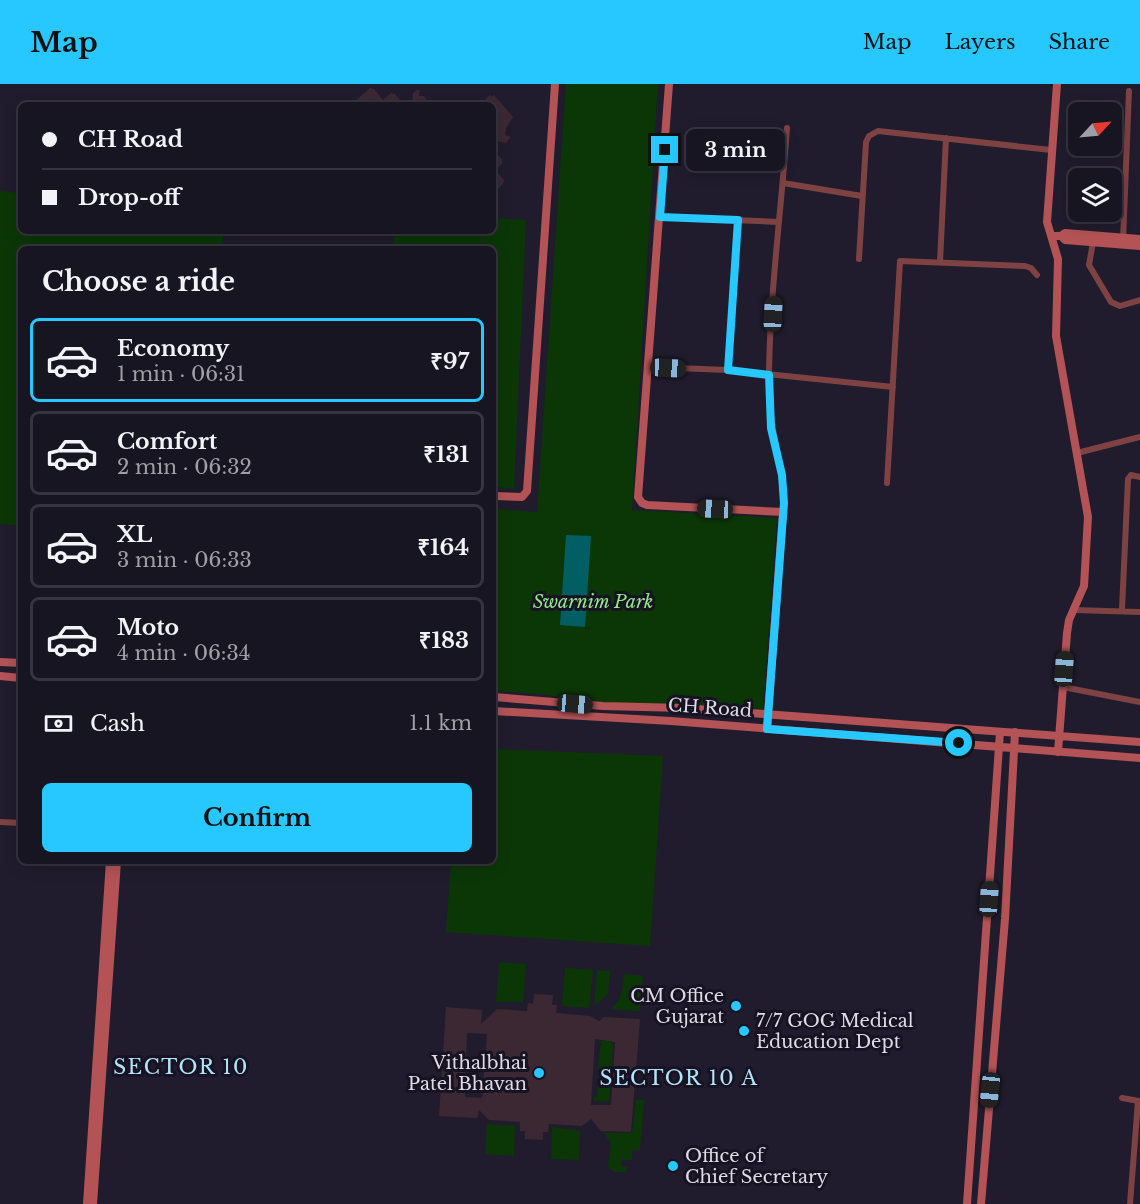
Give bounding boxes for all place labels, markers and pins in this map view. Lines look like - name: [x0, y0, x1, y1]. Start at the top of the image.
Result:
- place label: CM Office Gujarat: [630, 985, 724, 1028]
- marker: CM Office Gujarat: [729, 999, 743, 1013]
- place label: 7/7 GOG Medical Education Dept: [756, 1010, 914, 1053]
- marker: 7/7 GOG Medical Education Dept: [737, 1024, 751, 1038]
- place label: Vithalbhai Patel Bhavan: [408, 1052, 527, 1095]
- marker: Vithalbhai Patel Bhavan: [532, 1066, 546, 1080]
- place label: Office of Chief Secretary: [685, 1145, 828, 1188]
- marker: Office of Chief Secretary: [666, 1159, 680, 1173]

